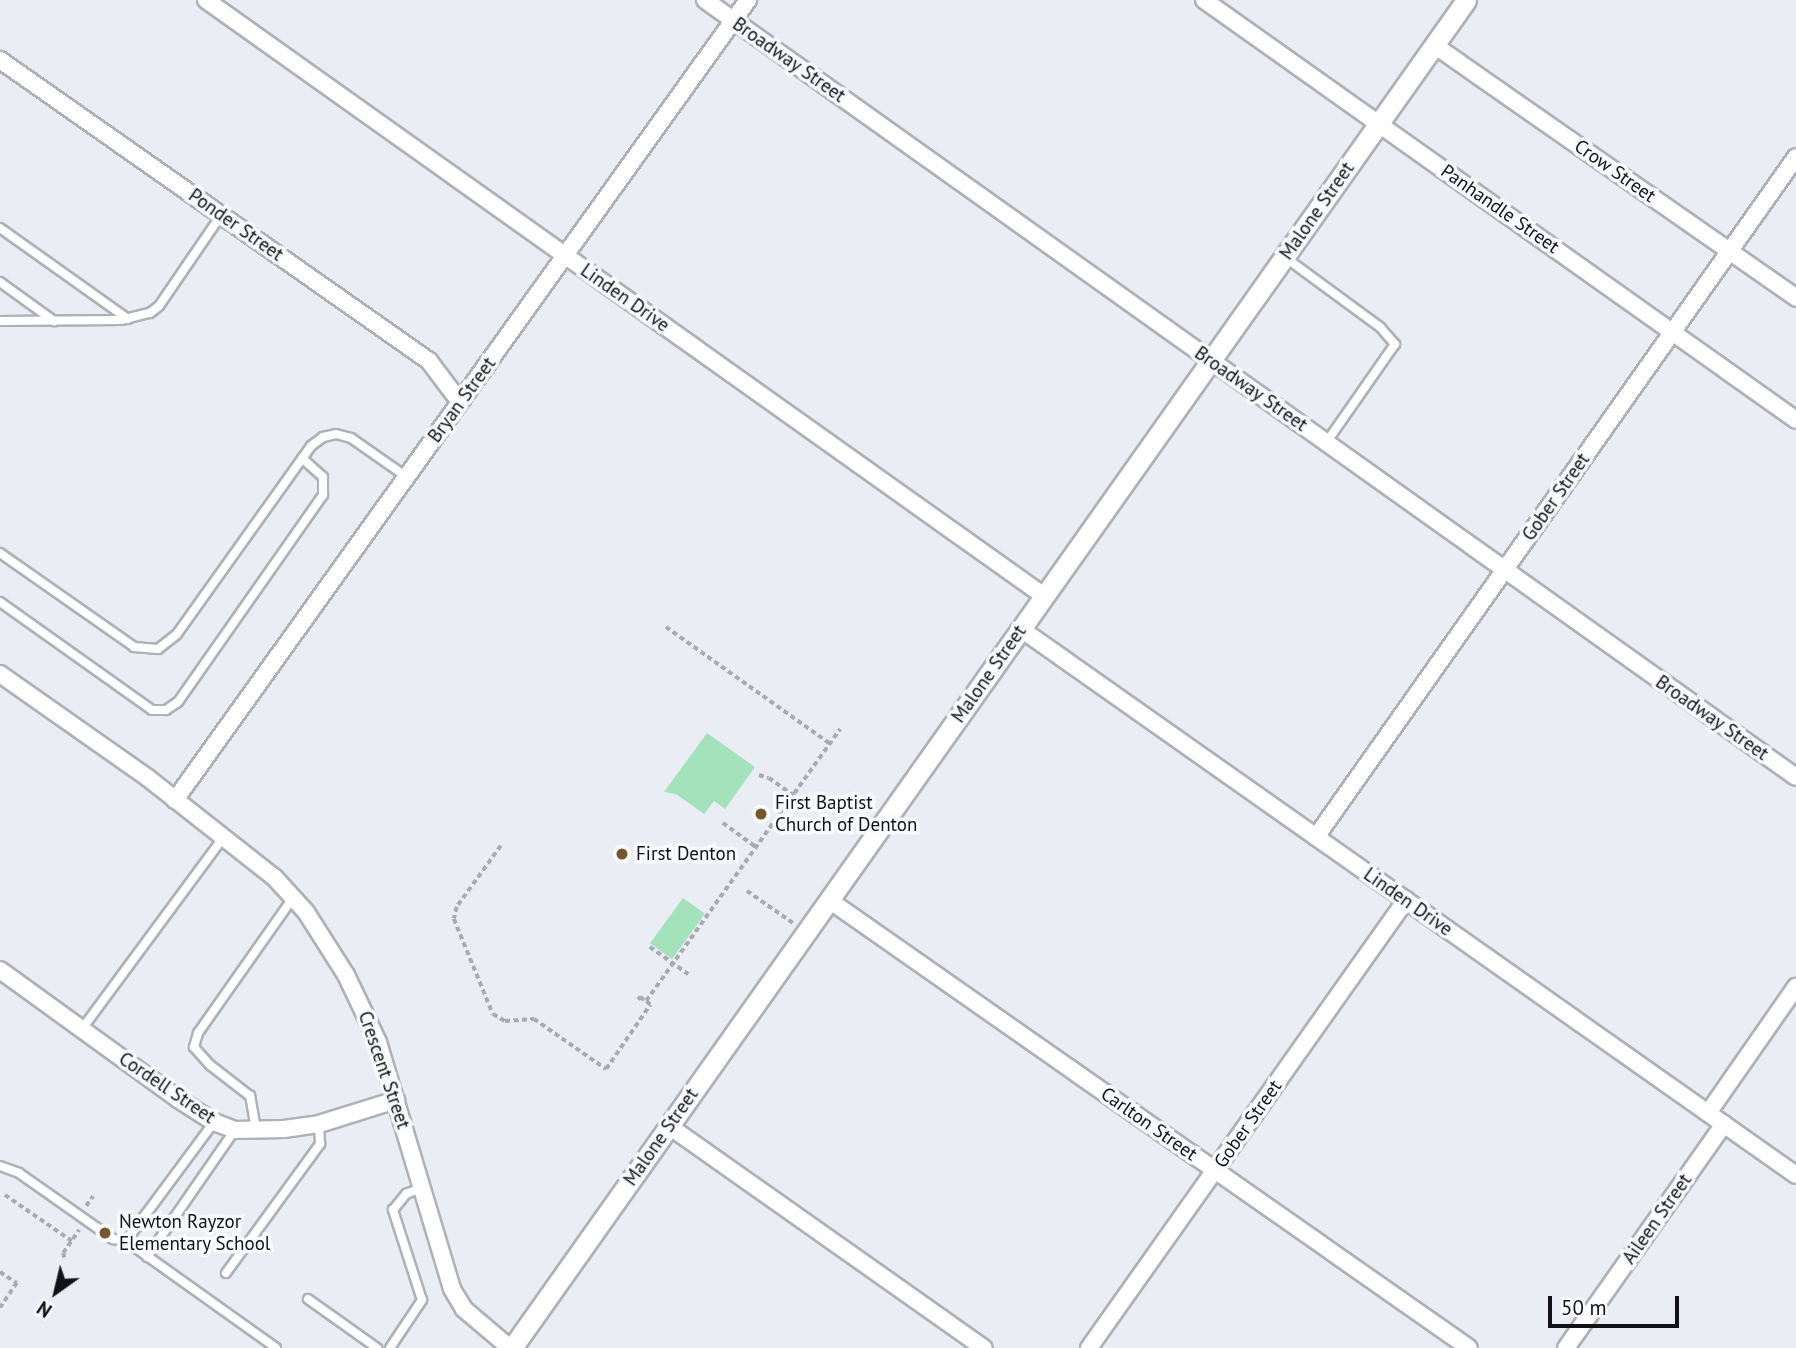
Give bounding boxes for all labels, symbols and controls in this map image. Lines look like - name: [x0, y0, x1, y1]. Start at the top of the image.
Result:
- street label: Broadway Street: [728, 12, 850, 108]
- street label: Crow Street: [1570, 135, 1660, 207]
- street label: Malone Street: [1275, 158, 1359, 264]
- street label: Panhandle Street: [1437, 160, 1563, 258]
- street label: Ponder Street: [184, 184, 288, 266]
- street label: Linden Drive: [576, 259, 674, 337]
- street label: Broadway Street: [1190, 341, 1312, 437]
- street label: Bryan Street: [423, 353, 501, 447]
- street label: Gober Street: [1517, 449, 1595, 545]
- street label: Malone Street: [947, 621, 1031, 727]
- street label: Broadway Street: [1651, 670, 1773, 766]
- place label: First Baptist Church of Denton: [775, 792, 917, 836]
- marker: First Baptist Church of Denton: [753, 806, 769, 822]
- place label: First Denton: [636, 843, 736, 865]
- marker: First Denton: [614, 846, 630, 862]
- street label: Linden Drive: [1359, 863, 1457, 941]
- street label: Crescent Street: [353, 1008, 415, 1132]
- street label: Cordell Street: [114, 1047, 220, 1129]
- street label: Gober Street: [1209, 1076, 1287, 1172]
- street label: Carlton Street: [1096, 1082, 1202, 1166]
- street label: Malone Street: [619, 1084, 703, 1190]
- street label: Aileen Street: [1618, 1170, 1696, 1268]
- place label: Newton Rayzor Elementary School: [119, 1211, 271, 1255]
- marker: Newton Rayzor Elementary School: [97, 1225, 113, 1241]
- north arrow: [21, 1257, 91, 1327]
- scale bar: [1551, 1282, 1682, 1326]
- text: 50 m: [1561, 1294, 1607, 1321]
- text: N: [32, 1296, 56, 1323]

